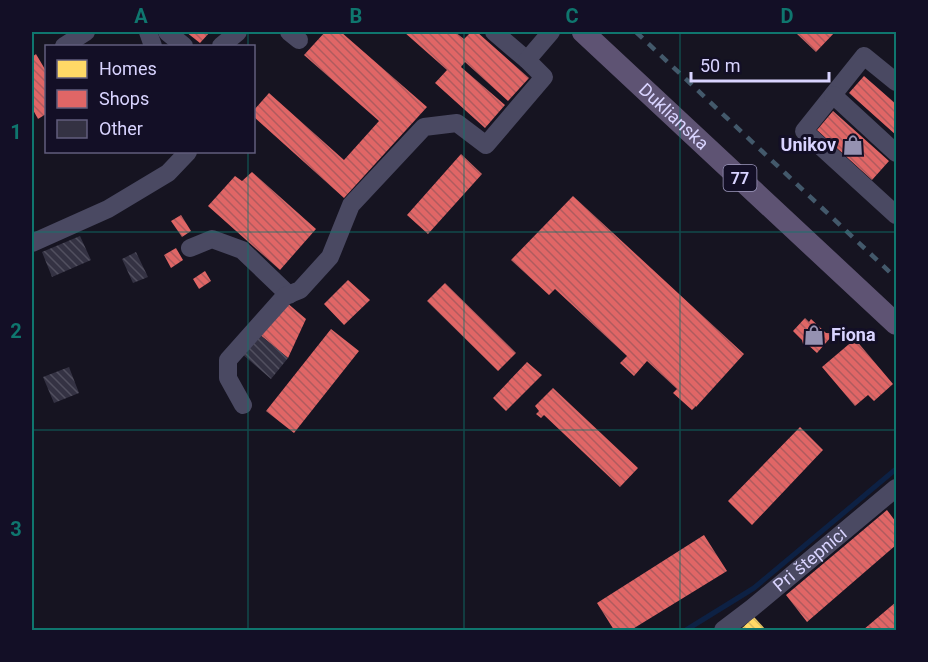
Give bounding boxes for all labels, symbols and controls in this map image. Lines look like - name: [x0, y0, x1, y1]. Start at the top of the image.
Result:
- text: A: [134, 4, 148, 28]
- text: B: [350, 4, 362, 28]
- text: C: [565, 4, 579, 28]
- text: D: [781, 4, 794, 28]
- legend: [45, 45, 255, 153]
- scale bar: [691, 45, 829, 83]
- text: 50 m: [700, 55, 740, 76]
- text: Homes: [99, 58, 157, 79]
- street label: Duklianska: [635, 79, 713, 154]
- text: Shops: [99, 88, 149, 109]
- text: Other: [99, 118, 143, 139]
- text: 1: [10, 120, 22, 144]
- shop icon: Unikov: [841, 133, 865, 157]
- place label: Unikov: [781, 134, 836, 155]
- road number: 77: [724, 165, 756, 191]
- text: 2: [10, 319, 22, 343]
- shop icon: Fiona: [802, 323, 826, 347]
- place label: Fiona: [831, 324, 876, 345]
- text: 3: [10, 517, 22, 541]
- street label: Pri štepnici: [769, 523, 851, 596]

